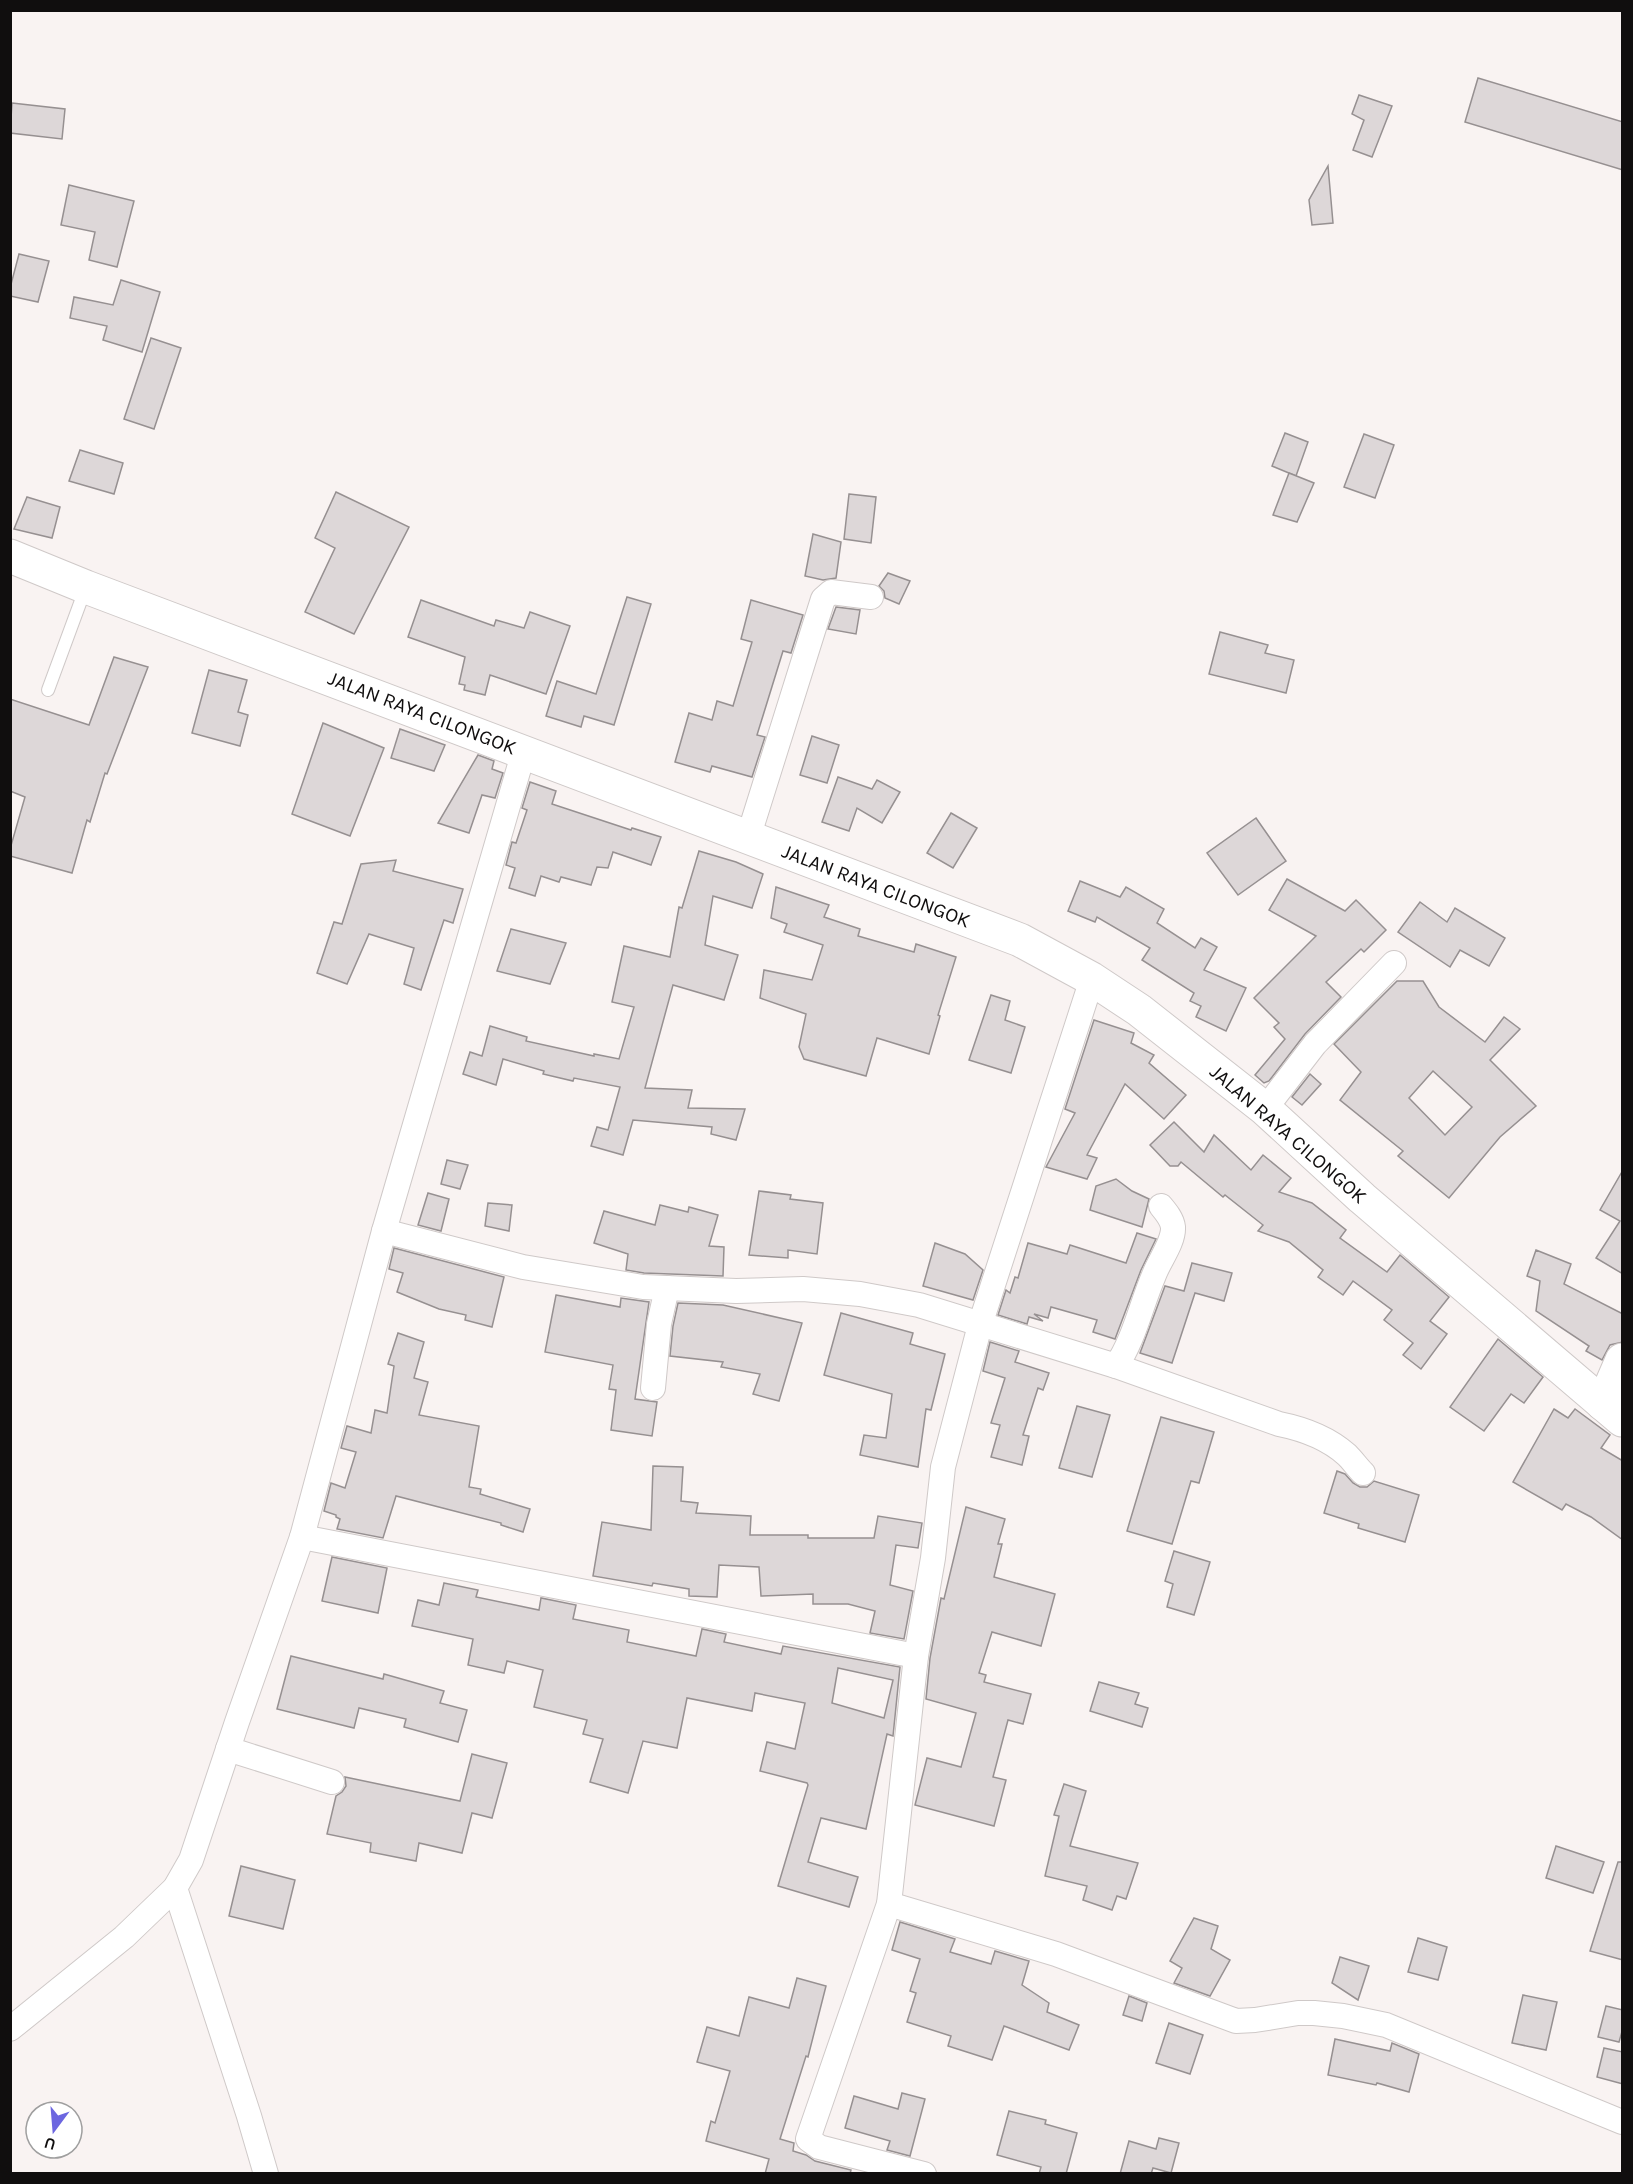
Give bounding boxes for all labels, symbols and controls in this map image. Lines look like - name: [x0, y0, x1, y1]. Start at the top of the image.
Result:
- street label: JALAN RAYA CILONGOK: [325, 666, 519, 760]
- street label: JALAN RAYA CILONGOK: [779, 839, 973, 933]
- street label: JALAN RAYA CILONGOK: [1205, 1060, 1371, 1208]
- north arrow: [24, 2100, 84, 2160]
- text: U: [42, 2133, 58, 2155]

